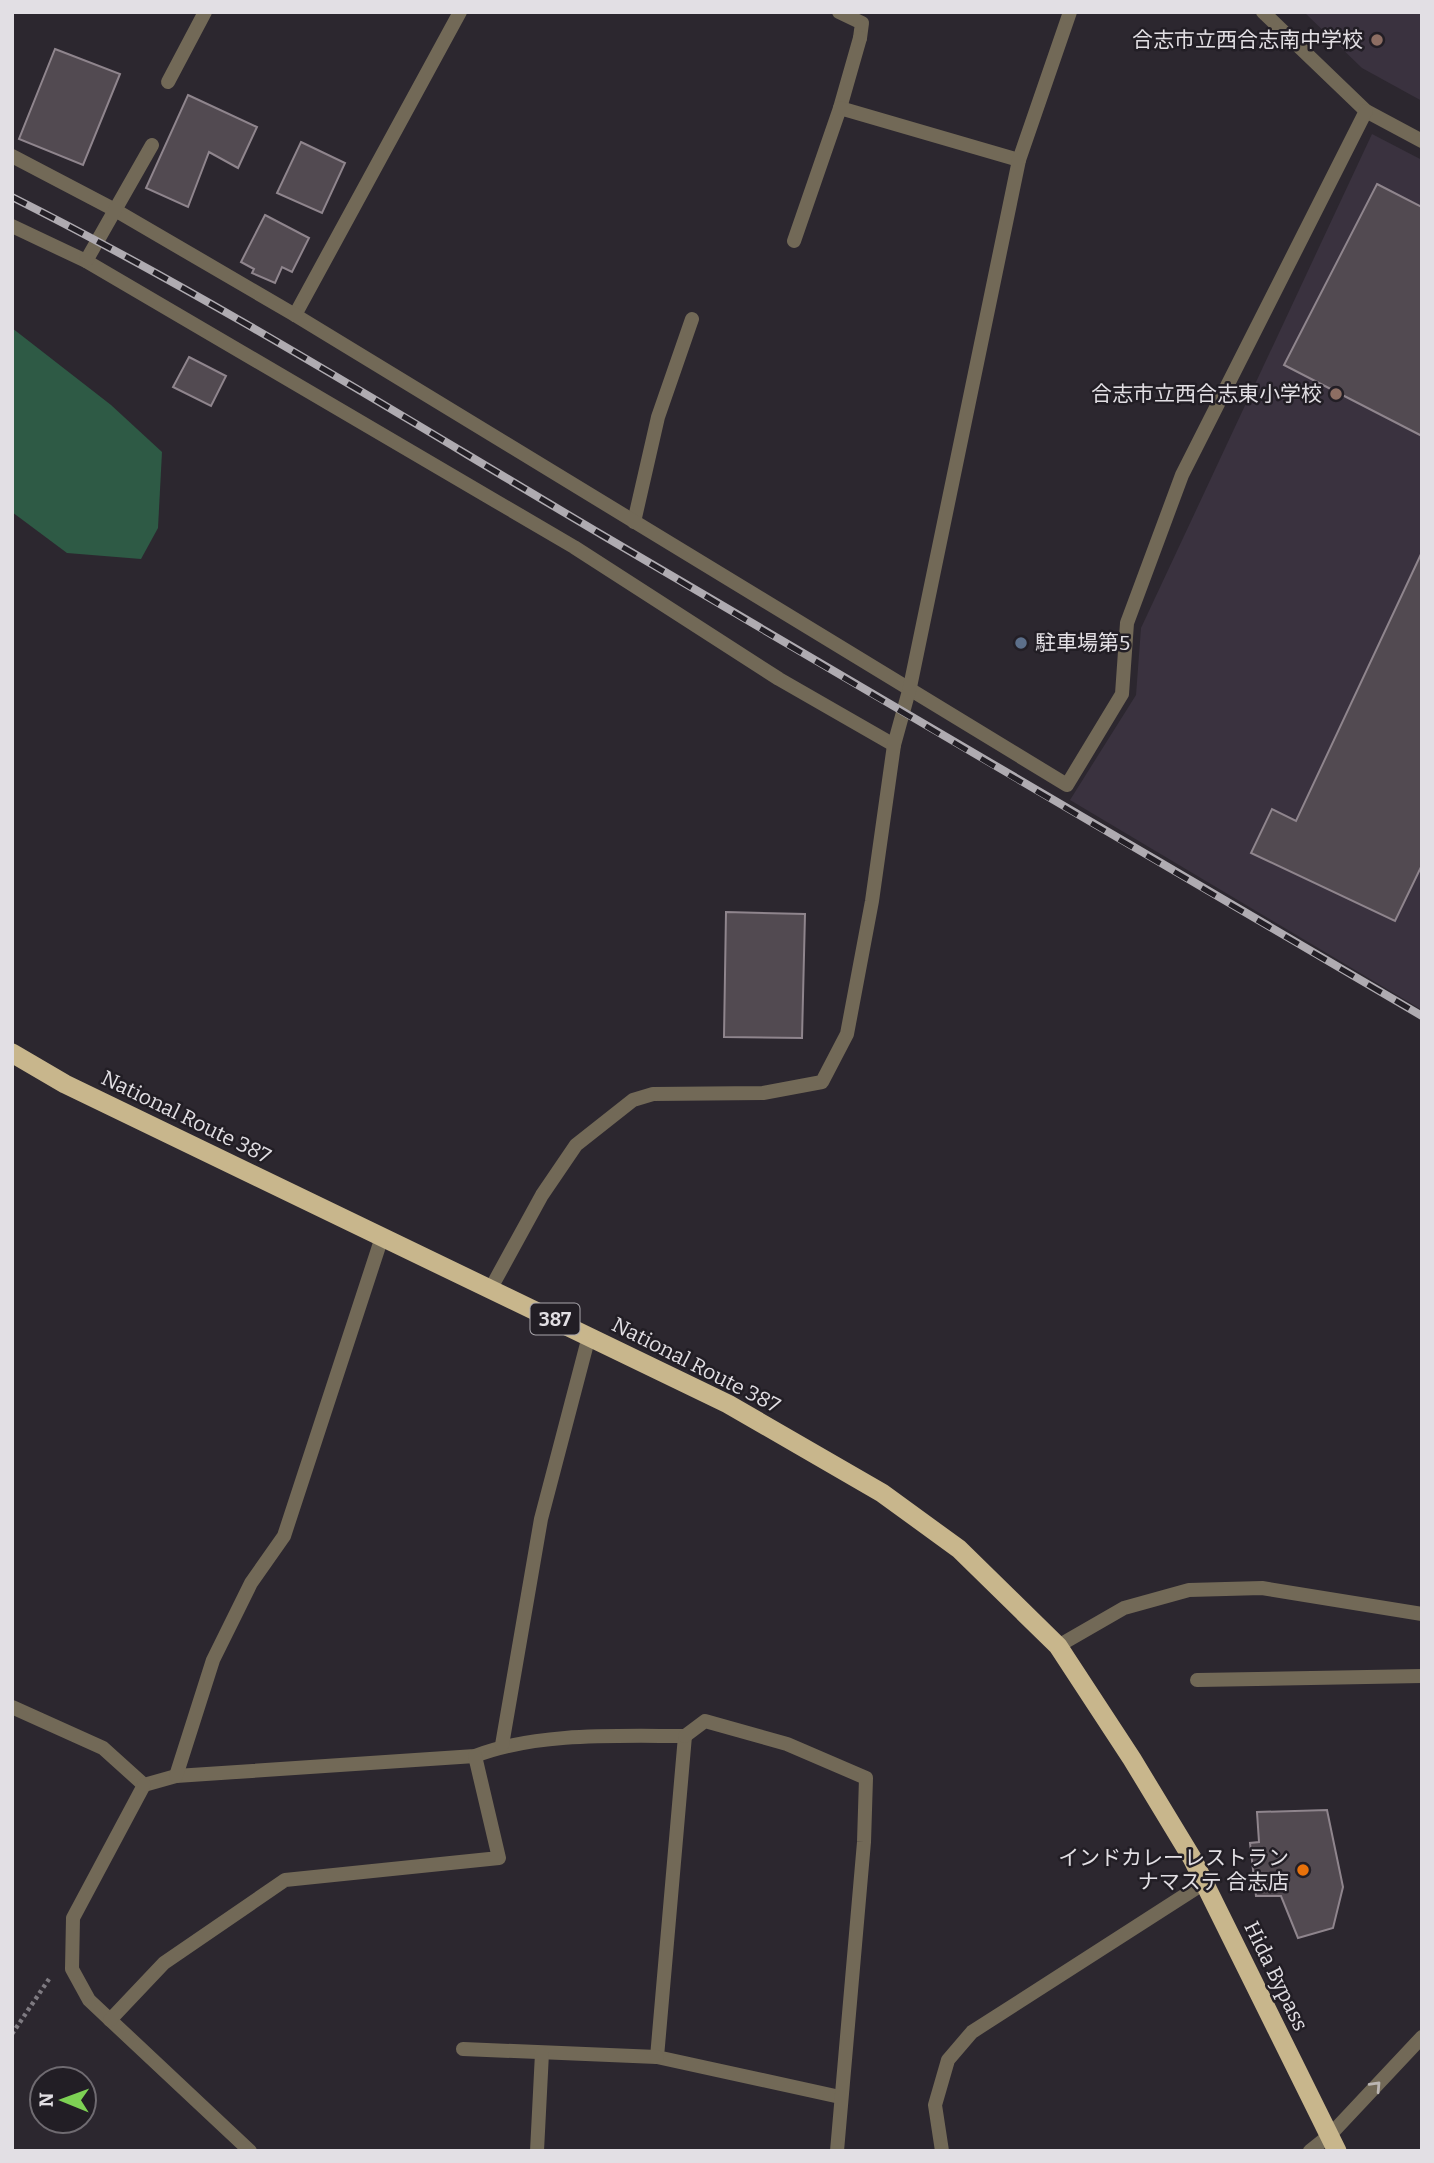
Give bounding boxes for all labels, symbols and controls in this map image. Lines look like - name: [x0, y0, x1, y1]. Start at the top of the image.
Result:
- place label: 合志市立西合志南中学校: [1132, 27, 1363, 53]
- marker: 合志市立西合志南中学校: [1369, 32, 1385, 48]
- place label: 合志市立西合志東小学校: [1091, 381, 1322, 407]
- marker: 合志市立西合志東小学校: [1328, 386, 1344, 402]
- place label: 駐車場第5: [1035, 630, 1130, 656]
- marker: 駐車場第5: [1013, 635, 1029, 651]
- street label: National Route 387: [97, 1065, 275, 1170]
- road number: 387: [530, 1303, 580, 1334]
- street label: National Route 387: [608, 1311, 785, 1419]
- place label: インドカレーレストラン ナマステ 合志店: [1058, 1845, 1289, 1895]
- marker: インドカレーレストラン ナマステ 合志店: [1295, 1862, 1311, 1878]
- street label: Hida Bypass: [1238, 1917, 1314, 2035]
- north arrow: [28, 2065, 98, 2135]
- one-way arrow: [1367, 2081, 1380, 2094]
- text: N: [35, 2092, 58, 2107]

